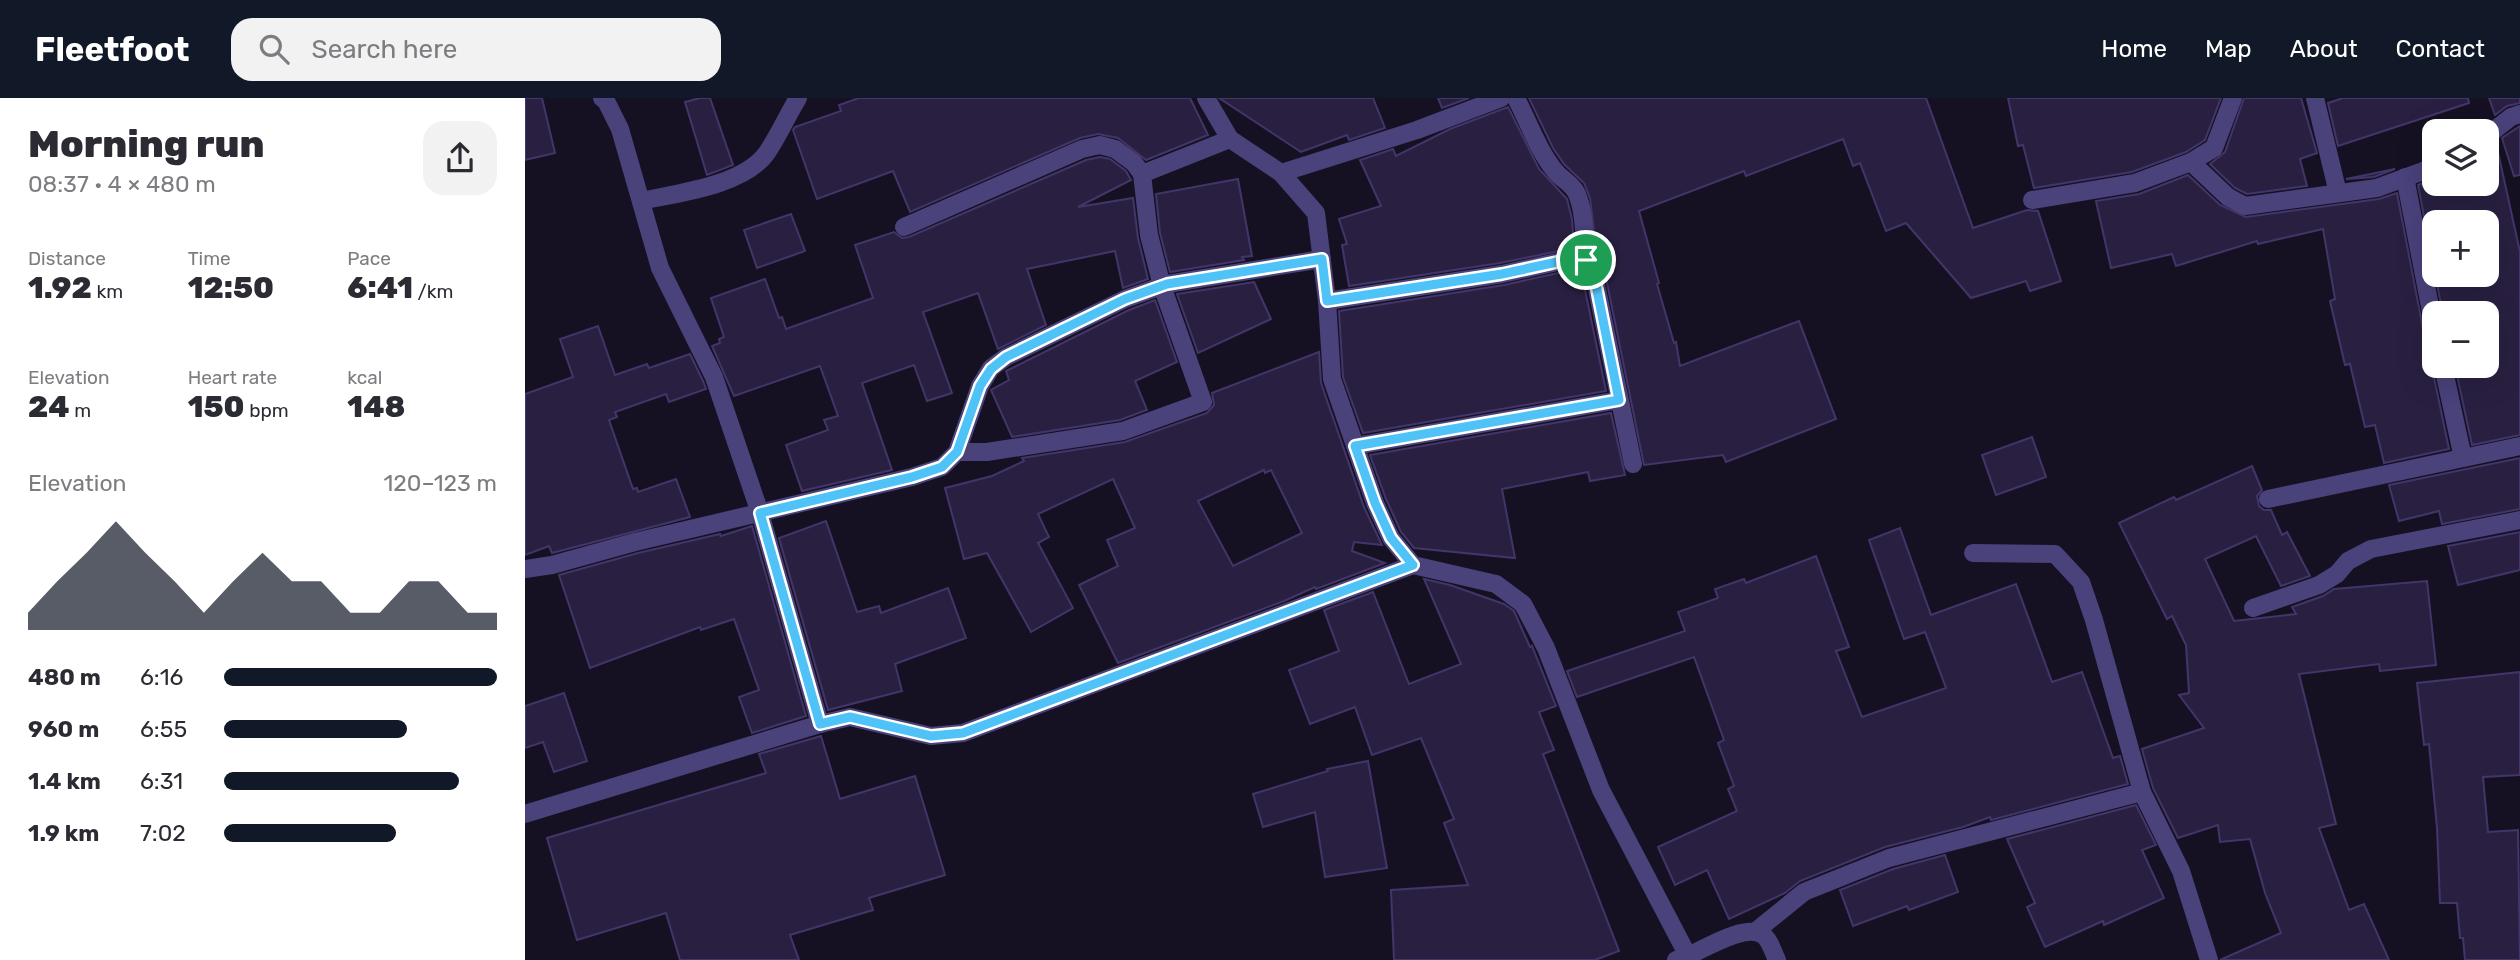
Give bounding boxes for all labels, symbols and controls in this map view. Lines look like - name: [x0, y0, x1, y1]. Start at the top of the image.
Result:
- search box: [231, 18, 721, 81]
- text: Fleetfoot: [35, 30, 189, 69]
- icon: search: [255, 30, 293, 68]
- text: Search here: [311, 34, 457, 65]
- text: Home: [2101, 35, 2167, 63]
- text: Map: [2205, 35, 2252, 63]
- text: About: [2290, 35, 2358, 63]
- text: Contact: [2396, 35, 2485, 63]
- map controls: [2422, 119, 2499, 378]
- button: layers: [2422, 119, 2499, 196]
- text: Morning run: [28, 121, 265, 167]
- button: share: [423, 121, 497, 195]
- text: 08:37 · 4 × 480 m: [28, 170, 216, 198]
- button: +: [2422, 210, 2499, 287]
- pin: [1556, 230, 1616, 290]
- icon: arrive: [1567, 241, 1605, 279]
- text: Distance: [28, 247, 106, 270]
- text: Time: [188, 247, 231, 270]
- text: Pace: [347, 247, 391, 270]
- text: 1.92: [28, 270, 92, 306]
- text: 12:50: [188, 270, 274, 306]
- text: 6:41: [347, 270, 413, 306]
- text: km: [92, 280, 123, 303]
- text: /km: [413, 280, 453, 303]
- button: −: [2422, 301, 2499, 378]
- text: Elevation: [28, 366, 109, 389]
- text: Heart rate: [188, 366, 277, 389]
- text: kcal: [347, 366, 382, 389]
- text: 24: [28, 389, 70, 425]
- text: 150: [188, 389, 244, 425]
- text: 148: [347, 389, 405, 425]
- text: m: [70, 399, 91, 422]
- text: bpm: [244, 399, 289, 422]
- text: Elevation: [28, 469, 127, 497]
- text: 120–123 m: [383, 469, 497, 497]
- text: 480 m: [28, 663, 101, 691]
- text: 6:16: [140, 663, 183, 691]
- text: 960 m: [28, 715, 99, 743]
- text: 6:55: [140, 715, 187, 743]
- text: 1.4 km: [28, 767, 101, 795]
- text: 6:31: [140, 767, 183, 795]
- text: 1.9 km: [28, 819, 99, 847]
- text: 7:02: [140, 819, 186, 847]

